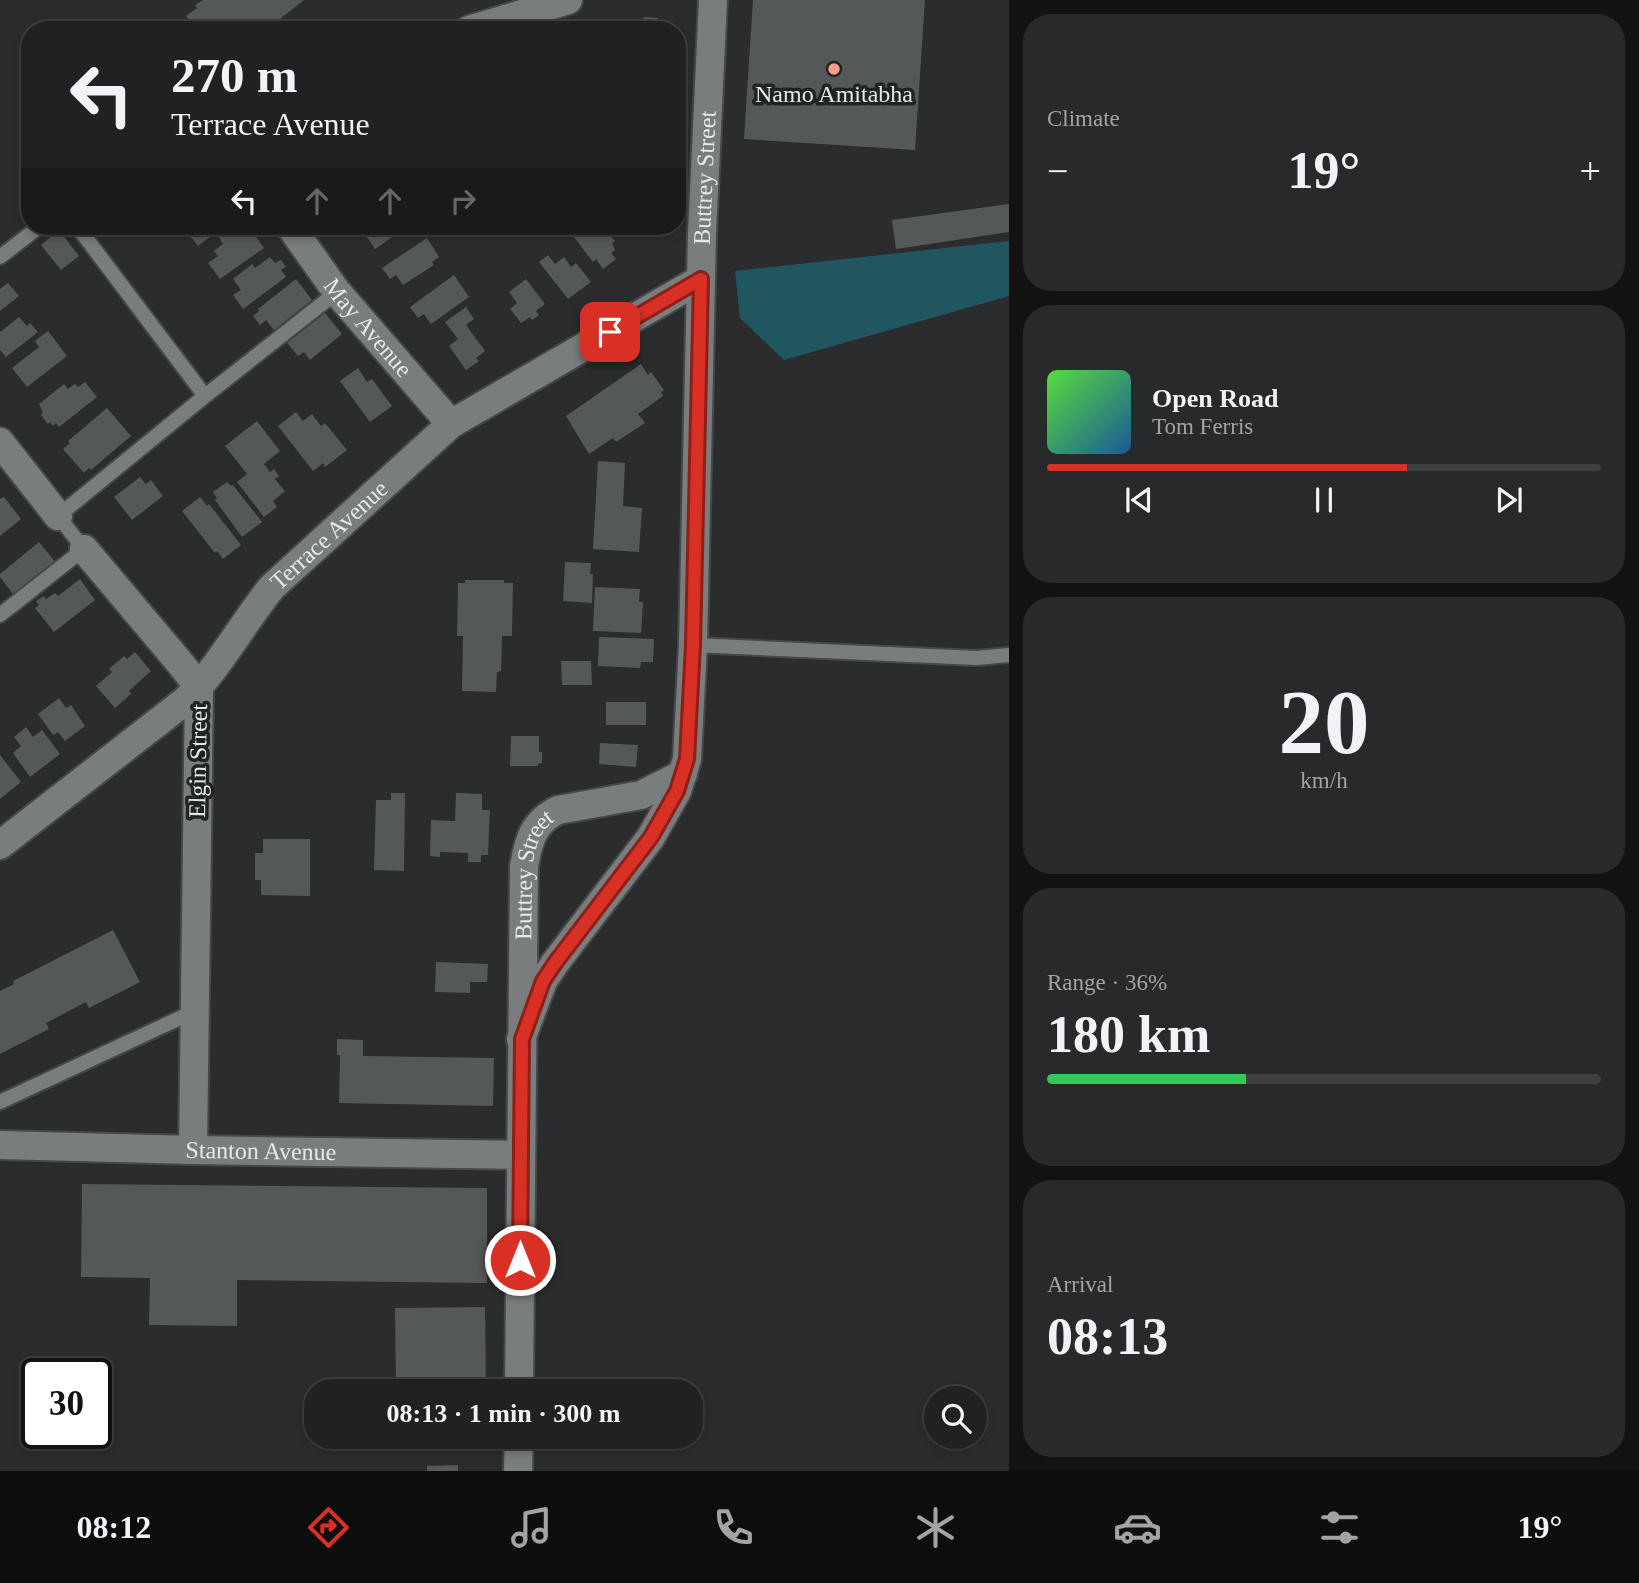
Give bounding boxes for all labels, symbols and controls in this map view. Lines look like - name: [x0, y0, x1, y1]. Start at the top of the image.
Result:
- text: 270 m: [171, 48, 298, 103]
- icon: left: [56, 49, 147, 140]
- marker: Namo Amitabha: [826, 61, 842, 77]
- place label: Namo Amitabha: [755, 81, 913, 107]
- text: Terrace Avenue: [171, 106, 370, 142]
- text: Climate: [1047, 106, 1120, 131]
- street label: Buttrey Street: [689, 110, 721, 245]
- text: 19°: [1288, 142, 1360, 199]
- text: −: [1047, 150, 1068, 192]
- text: +: [1580, 150, 1601, 192]
- icon: left: [225, 182, 263, 220]
- icon: ahead: [298, 182, 336, 220]
- icon: ahead: [371, 182, 409, 220]
- icon: right: [444, 182, 482, 220]
- street label: May Avenue: [318, 273, 417, 382]
- pin: [580, 302, 640, 362]
- icon: arrive: [591, 313, 629, 351]
- text: Open Road: [1152, 384, 1278, 413]
- text: Tom Ferris: [1152, 414, 1253, 439]
- street label: Terrace Avenue: [265, 475, 393, 595]
- icon: previous: [1120, 481, 1158, 519]
- icon: pause: [1305, 481, 1343, 519]
- icon: next: [1490, 481, 1528, 519]
- text: 20: [1279, 672, 1370, 773]
- street label: Elgin Street: [184, 703, 212, 818]
- text: km/h: [1300, 768, 1348, 793]
- street label: Buttrey Street: [510, 804, 558, 940]
- text: Range · 36%: [1047, 970, 1167, 995]
- text: 180 km: [1047, 1006, 1210, 1063]
- street label: Stanton Avenue: [185, 1137, 337, 1165]
- position arrow: [483, 1223, 557, 1297]
- text: Arrival: [1047, 1272, 1113, 1297]
- text: 08:13: [1047, 1308, 1168, 1365]
- speed limit sign: 30: [21, 1358, 112, 1449]
- map controls: [924, 1386, 987, 1449]
- button: search: [924, 1386, 987, 1449]
- text: 08:13 · 1 min · 300 m: [387, 1399, 621, 1428]
- icon: directions: [304, 1503, 353, 1552]
- icon: music: [507, 1503, 556, 1552]
- icon: phone: [709, 1503, 758, 1552]
- icon: climate: [911, 1503, 960, 1552]
- icon: car: [1113, 1503, 1162, 1552]
- icon: filters: [1315, 1503, 1364, 1552]
- text: 08:12: [77, 1509, 151, 1545]
- text: 19°: [1518, 1509, 1562, 1545]

